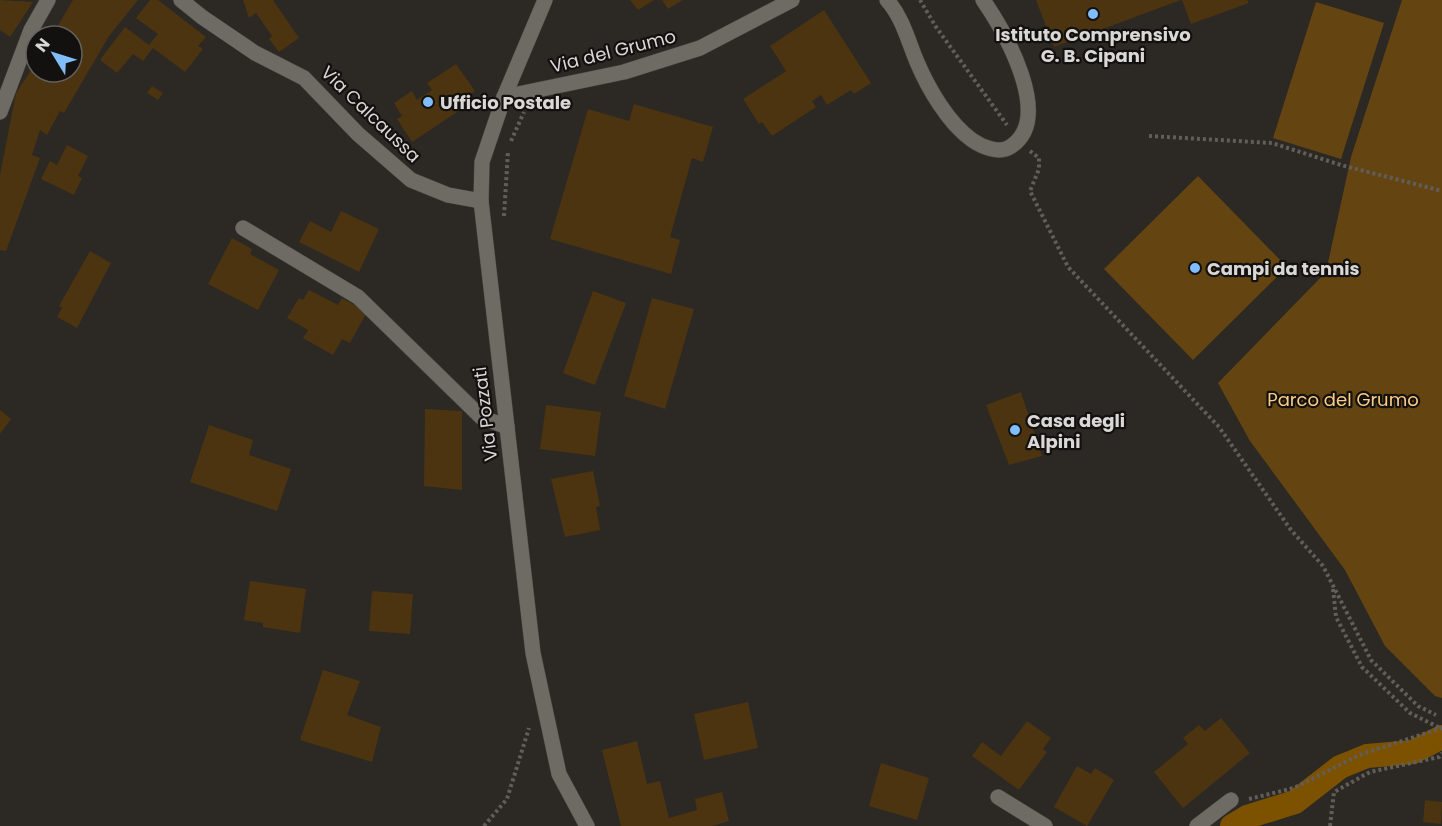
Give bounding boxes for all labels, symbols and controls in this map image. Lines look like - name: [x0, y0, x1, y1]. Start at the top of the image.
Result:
- marker: Istituto Comprensivo G. B. Cipani: [1086, 7, 1100, 21]
- place label: Istituto Comprensivo G. B. Cipani: [995, 22, 1191, 68]
- street label: Via del Grumo: [548, 23, 678, 79]
- north arrow: [24, 24, 84, 84]
- text: N: [30, 33, 55, 57]
- street label: Via Calcaussa: [316, 60, 426, 168]
- place label: Ufficio Postale: [440, 90, 571, 115]
- marker: Ufficio Postale: [421, 95, 435, 109]
- place label: Campi da tennis: [1207, 256, 1360, 281]
- marker: Campi da tennis: [1188, 261, 1202, 275]
- street label: Via Pozzati: [467, 365, 503, 463]
- park label: Parco del Grumo: [1267, 387, 1419, 412]
- place label: Casa degli Alpini: [1027, 408, 1125, 454]
- marker: Casa degli Alpini: [1008, 423, 1022, 437]

